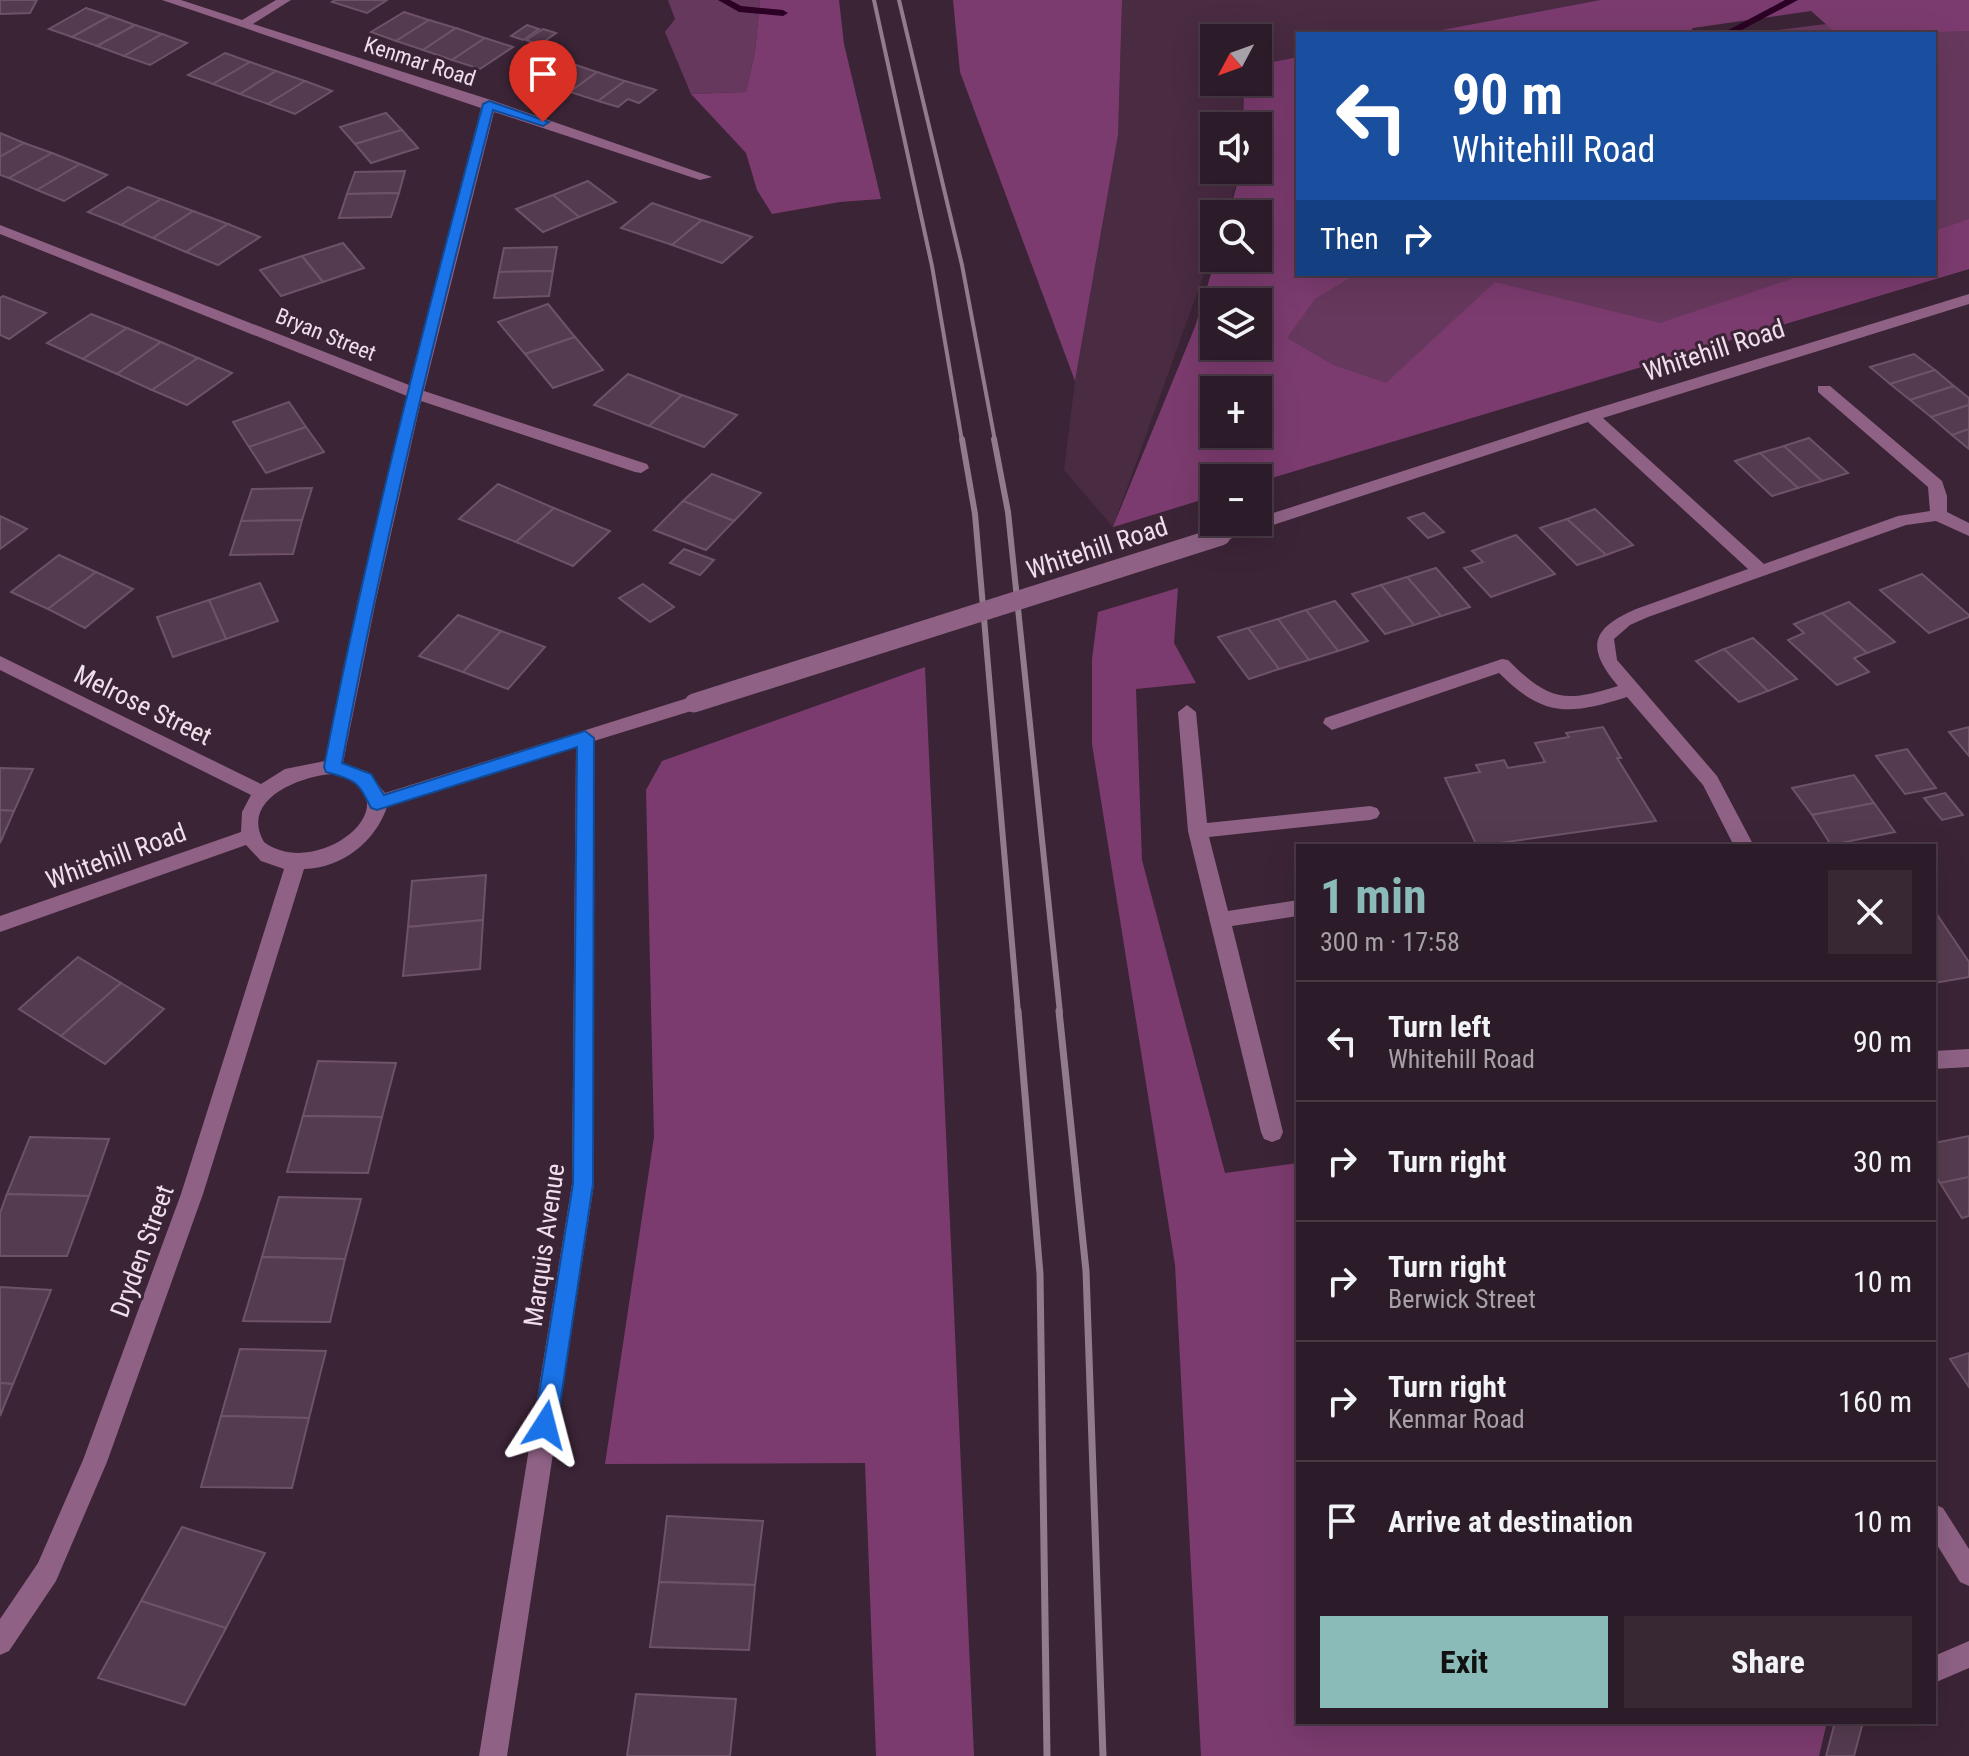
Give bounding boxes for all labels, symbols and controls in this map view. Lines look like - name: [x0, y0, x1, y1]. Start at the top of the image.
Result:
- north arrow: [1200, 24, 1272, 96]
- map controls: [1200, 24, 1272, 536]
- street label: Kenmar Road: [361, 32, 479, 91]
- pin: [509, 40, 577, 122]
- icon: arrive: [521, 52, 565, 96]
- text: 90 m: [1452, 62, 1563, 128]
- icon: left: [1320, 64, 1424, 168]
- button: sound: [1200, 112, 1272, 184]
- text: Whitehill Road: [1452, 129, 1655, 171]
- button: search: [1200, 200, 1272, 272]
- icon: right: [1395, 216, 1439, 260]
- text: Then: [1320, 221, 1379, 256]
- button: layers: [1200, 288, 1272, 360]
- street label: Bryan Street: [272, 303, 379, 366]
- street label: Whitehill Road: [1640, 313, 1788, 387]
- button: +: [1200, 376, 1272, 448]
- button: −: [1200, 464, 1272, 536]
- street label: Whitehill Road: [1023, 511, 1171, 585]
- street label: Melrose Street: [69, 659, 217, 751]
- street label: Whitehill Road: [42, 817, 190, 895]
- text: 1 min: [1320, 868, 1427, 925]
- button: close: [1828, 870, 1912, 954]
- text: 300 m · 17:58: [1320, 927, 1460, 957]
- text: Turn left: [1388, 1009, 1491, 1044]
- icon: left: [1320, 1019, 1364, 1063]
- text: 90 m: [1853, 1024, 1912, 1059]
- text: Whitehill Road: [1388, 1044, 1535, 1074]
- icon: right: [1320, 1139, 1364, 1183]
- text: Turn right: [1388, 1144, 1506, 1179]
- text: 30 m: [1853, 1144, 1912, 1179]
- street label: Marquis Avenue: [518, 1162, 570, 1328]
- street label: Dryden Street: [104, 1181, 180, 1321]
- text: Turn right: [1388, 1249, 1506, 1284]
- icon: right: [1320, 1259, 1364, 1303]
- text: 10 m: [1853, 1264, 1912, 1299]
- text: Berwick Street: [1388, 1284, 1536, 1314]
- text: Turn right: [1388, 1369, 1506, 1404]
- icon: right: [1320, 1379, 1364, 1423]
- position arrow: [503, 1383, 587, 1467]
- text: 160 m: [1838, 1384, 1912, 1419]
- text: Kenmar Road: [1388, 1404, 1525, 1434]
- icon: arrive: [1320, 1499, 1364, 1543]
- text: Arrive at destination: [1388, 1504, 1633, 1539]
- text: 10 m: [1853, 1504, 1912, 1539]
- button: Exit: [1320, 1616, 1608, 1708]
- button: Share: [1624, 1616, 1912, 1708]

